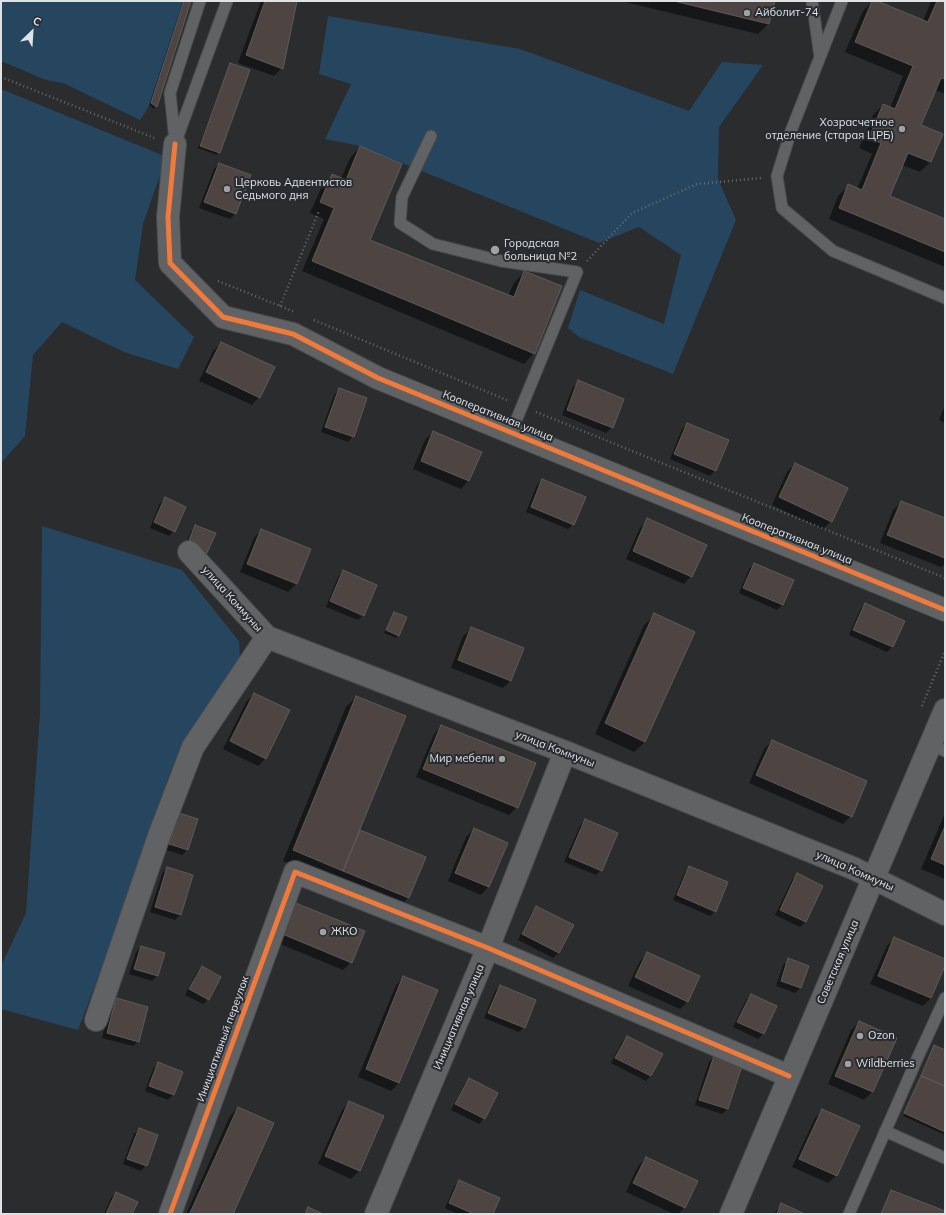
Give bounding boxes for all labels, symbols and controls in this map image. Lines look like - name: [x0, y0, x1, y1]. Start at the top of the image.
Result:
- place label: Айболит-74: [755, 6, 818, 20]
- marker: Айболит-74: [742, 8, 752, 18]
- north arrow: [12, 12, 52, 52]
- text: С: [31, 13, 43, 29]
- place label: Хозрасчетное отделение (старая ЦРБ): [765, 116, 894, 142]
- marker: Хозрасчетное отделение (старая ЦРБ): [897, 124, 907, 134]
- place label: Церковь Адвентистов Седьмого дня: [235, 176, 352, 202]
- marker: Церковь Адвентистов Седьмого дня: [222, 184, 232, 194]
- place label: Городская больница №2: [504, 237, 577, 263]
- marker: Городская больница №2: [489, 244, 501, 256]
- street label: Кооперативная улица: [441, 388, 555, 444]
- street label: Кооперативная улица: [740, 511, 854, 567]
- street label: улица Коммуны: [199, 563, 265, 635]
- street label: улица Коммуны: [513, 728, 597, 770]
- place label: Мир мебели: [429, 752, 494, 766]
- marker: Мир мебели: [497, 754, 507, 764]
- street label: улица Коммуны: [814, 848, 896, 894]
- street label: Советская улица: [814, 918, 862, 1006]
- place label: ЖКО: [331, 925, 358, 939]
- marker: ЖКО: [318, 927, 328, 937]
- street label: Инициативная улица: [431, 962, 487, 1072]
- street label: Инициативный переулок: [194, 974, 252, 1104]
- place label: Ozon: [868, 1029, 895, 1043]
- marker: Ozon: [855, 1031, 865, 1041]
- place label: Wildberries: [856, 1057, 915, 1071]
- marker: Wildberries: [843, 1059, 853, 1069]

